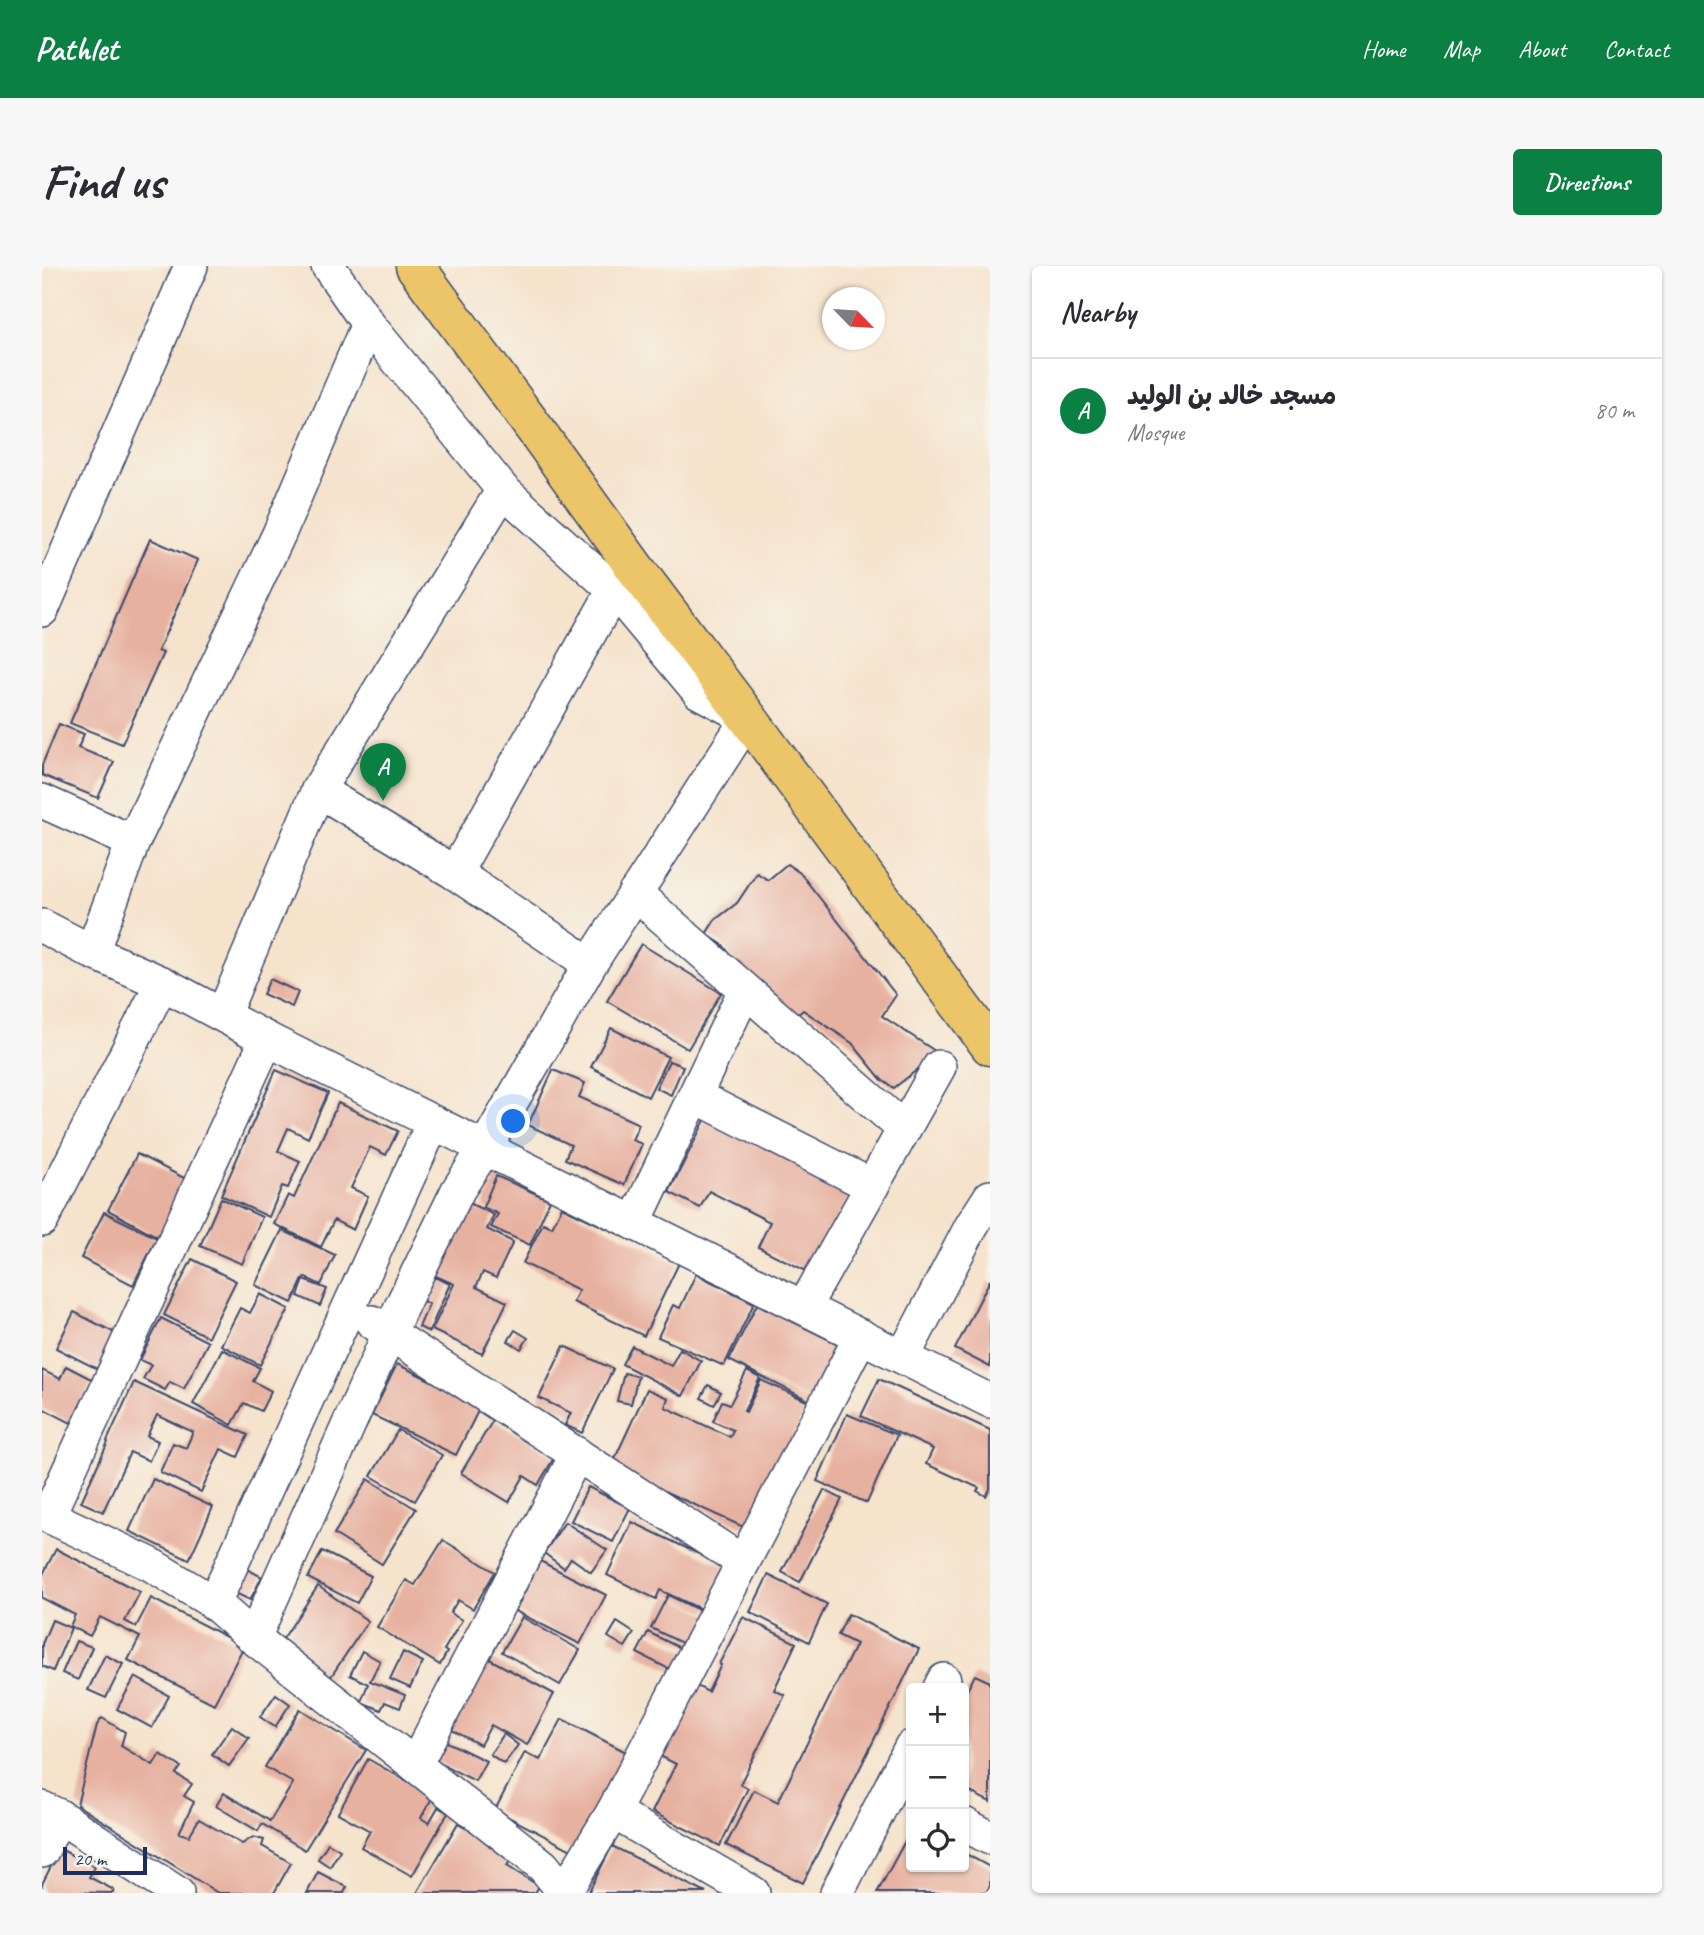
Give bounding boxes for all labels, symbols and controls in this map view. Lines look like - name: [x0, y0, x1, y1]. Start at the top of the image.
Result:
- text: Pathlet: [35, 28, 118, 70]
- text: Home: [1362, 34, 1405, 64]
- text: Map: [1443, 34, 1480, 64]
- text: About: [1518, 34, 1566, 64]
- text: Contact: [1604, 34, 1669, 64]
- button: Directions: [1513, 149, 1662, 215]
- text: Find us: [42, 151, 164, 213]
- north arrow: [822, 287, 885, 350]
- text: Nearby: [1060, 293, 1136, 331]
- text: مسجد خالد بن الوليد: [1127, 379, 1336, 412]
- text: A: [1077, 396, 1089, 425]
- text: 80 m: [1595, 396, 1634, 425]
- text: Mosque: [1127, 418, 1184, 447]
- pin: A: [360, 743, 406, 801]
- your location: [496, 1104, 530, 1138]
- map controls: [906, 1683, 969, 1872]
- button: +: [906, 1683, 969, 1746]
- button: −: [906, 1746, 969, 1809]
- button: locate: [906, 1809, 969, 1872]
- scale bar: [63, 1844, 147, 1876]
- text: 20 m: [74, 1847, 106, 1871]

